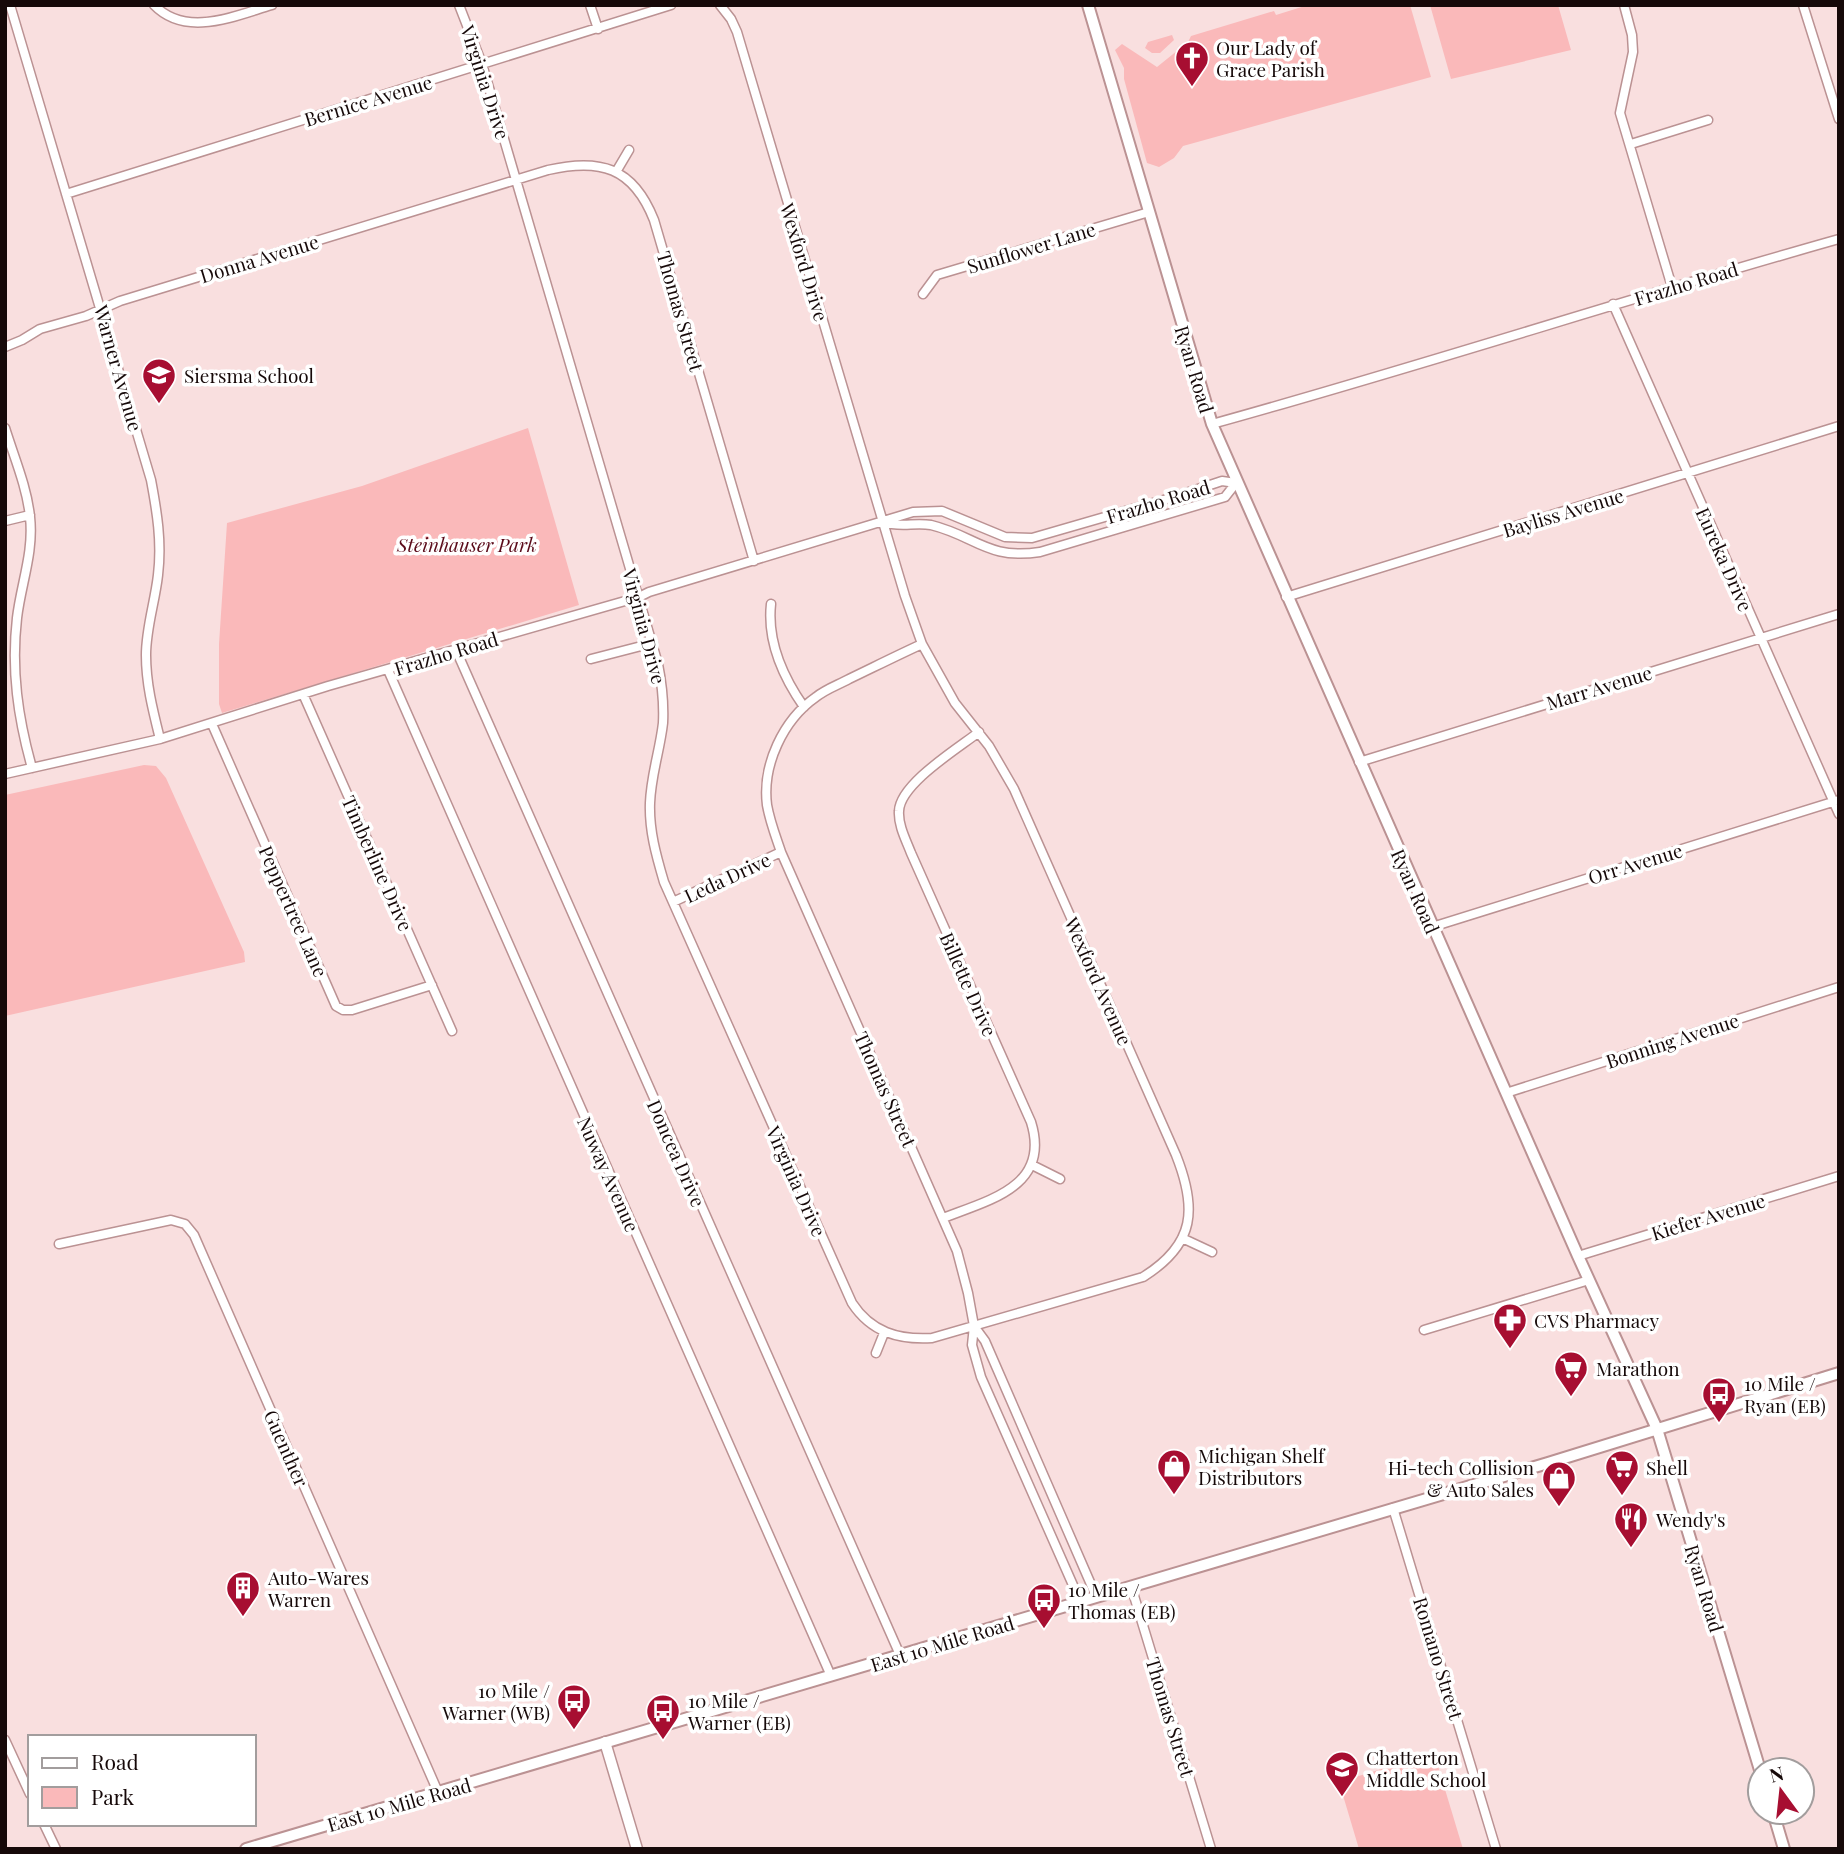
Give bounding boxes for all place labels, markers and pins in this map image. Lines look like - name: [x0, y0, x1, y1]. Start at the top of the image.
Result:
- place label: Our Lady of Grace Parish: [1216, 34, 1325, 82]
- church icon: Our Lady of Grace Parish: [1173, 39, 1211, 88]
- school or university icon: Siersma School: [140, 356, 178, 405]
- place label: Siersma School: [184, 362, 315, 388]
- pharmacy icon: CVS Pharmacy: [1491, 1301, 1529, 1350]
- place label: CVS Pharmacy: [1534, 1307, 1660, 1333]
- supermarket icon: Marathon: [1552, 1349, 1590, 1398]
- place label: Marathon: [1596, 1355, 1680, 1381]
- place label: 10 Mile / Ryan (EB): [1744, 1370, 1826, 1418]
- bus stop icon: 10 Mile / Ryan (EB): [1700, 1375, 1738, 1424]
- place label: Michigan Shelf Distributors: [1198, 1442, 1326, 1490]
- shop icon: Michigan Shelf Distributors: [1155, 1447, 1193, 1496]
- supermarket icon: Shell: [1603, 1448, 1641, 1497]
- place label: Hi-tech Collision & Auto Sales: [1388, 1454, 1535, 1502]
- place label: Shell: [1646, 1454, 1688, 1480]
- shop icon: Hi-tech Collision & Auto Sales: [1540, 1459, 1578, 1508]
- restaurant icon: Wendy's: [1612, 1500, 1650, 1549]
- place label: Wendy's: [1655, 1506, 1726, 1532]
- place label: Auto-Wares Warren: [267, 1564, 369, 1612]
- building icon: Auto-Wares Warren: [224, 1569, 262, 1618]
- place label: 10 Mile / Thomas (EB): [1068, 1576, 1176, 1624]
- bus stop icon: 10 Mile / Thomas (EB): [1025, 1581, 1063, 1630]
- place label: 10 Mile / Warner (WB): [441, 1677, 550, 1725]
- bus stop icon: 10 Mile / Warner (WB): [555, 1682, 593, 1731]
- place label: 10 Mile / Warner (EB): [687, 1687, 791, 1735]
- bus stop icon: 10 Mile / Warner (EB): [644, 1692, 682, 1741]
- place label: Chatterton Middle School: [1366, 1744, 1487, 1792]
- school or university icon: Chatterton Middle School: [1323, 1749, 1361, 1798]

